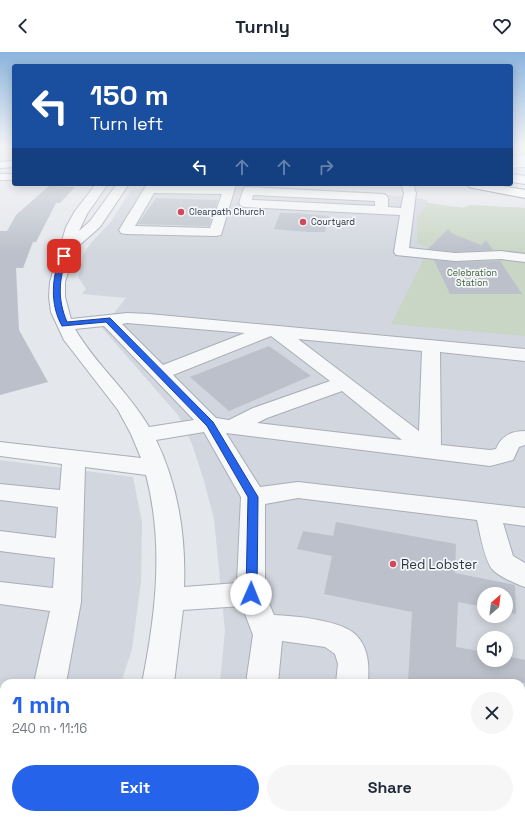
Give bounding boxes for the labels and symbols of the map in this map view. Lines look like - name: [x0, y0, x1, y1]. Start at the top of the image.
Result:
- place label: Clearpath Church: [189, 206, 264, 218]
- marker: Clearpath Church: [176, 207, 186, 217]
- place label: Courtyard: [311, 216, 355, 228]
- marker: Courtyard: [298, 217, 308, 227]
- pin: [47, 239, 81, 273]
- park label: Celebration Station: [447, 267, 497, 289]
- place label: Red Lobster: [401, 556, 477, 573]
- marker: Red Lobster: [388, 559, 398, 569]
- position arrow: [230, 573, 272, 615]
- north arrow: [477, 587, 513, 623]

